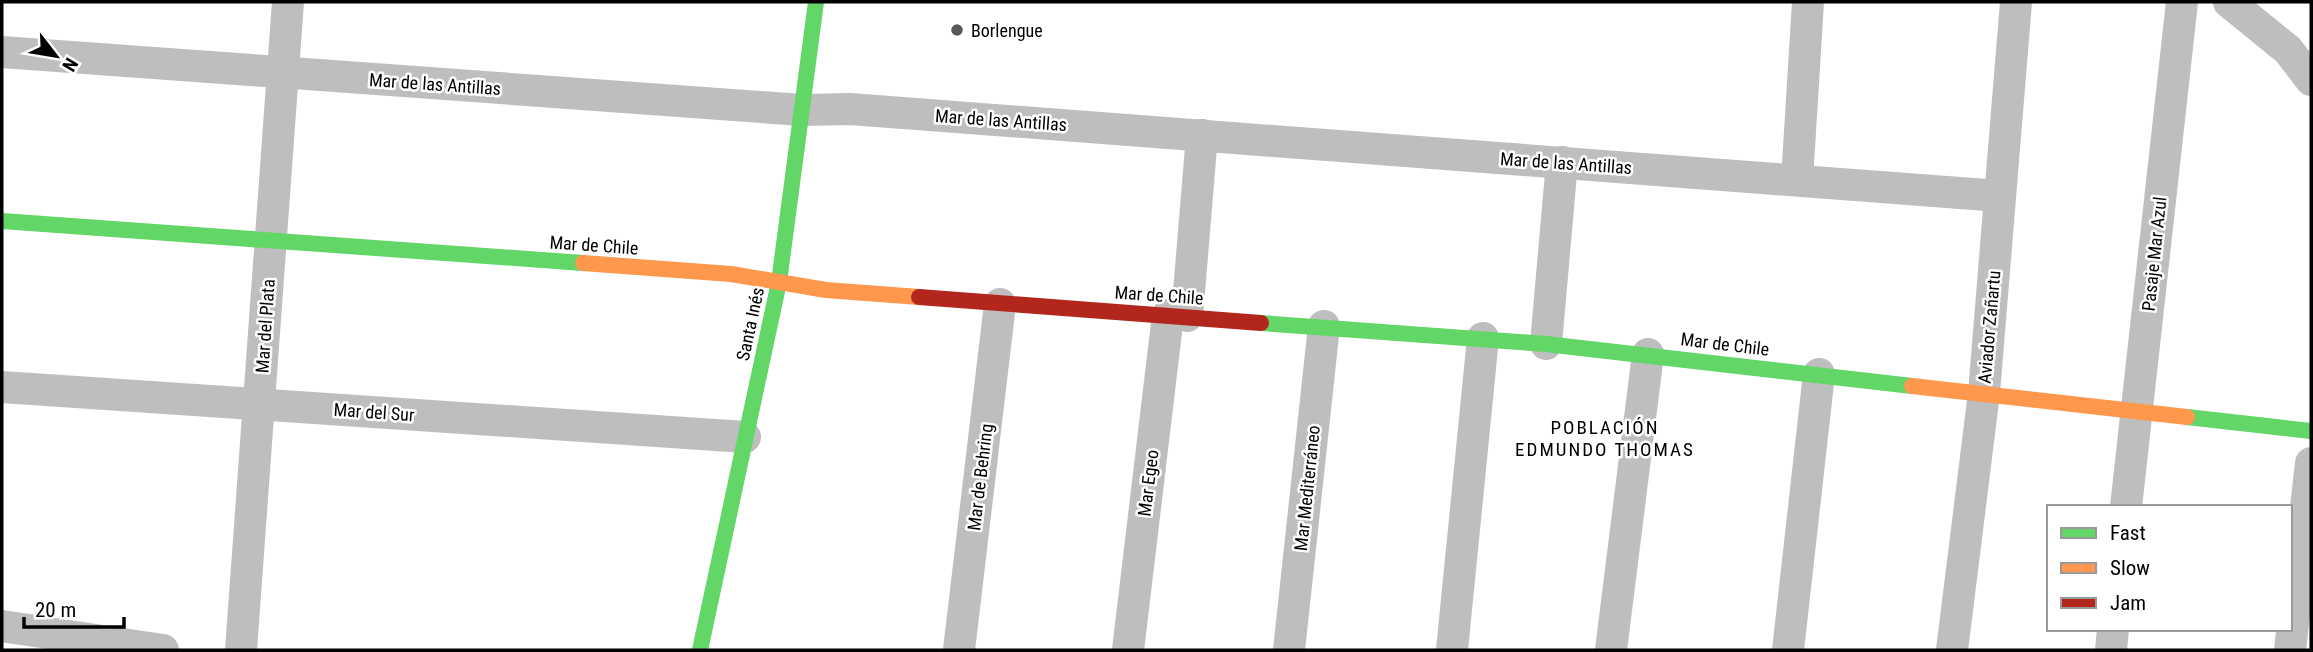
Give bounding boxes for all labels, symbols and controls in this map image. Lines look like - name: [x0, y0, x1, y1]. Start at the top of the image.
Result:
- place label: Borlengue: [971, 20, 1043, 41]
- north arrow: [21, 21, 91, 91]
- marker: Borlengue: [949, 22, 965, 38]
- text: N: [57, 54, 83, 75]
- street label: Mar de las Antillas: [368, 69, 502, 99]
- street label: Mar de las Antillas: [934, 105, 1068, 135]
- street label: Mar de las Antillas: [1499, 148, 1633, 178]
- street label: Pasaje Mar Azul: [2138, 196, 2170, 312]
- street label: Mar de Chile: [549, 231, 639, 259]
- street label: Aviador Zañartu: [1974, 270, 2004, 384]
- street label: Mar del Plata: [251, 278, 279, 374]
- street label: Mar de Chile: [1114, 281, 1204, 309]
- street label: Santa Inés: [732, 285, 768, 363]
- street label: Mar de Chile: [1680, 328, 1770, 360]
- street label: Mar del Sur: [333, 399, 416, 425]
- district label: POBLACIÓN EDMUNDO THOMAS: [1515, 416, 1695, 461]
- street label: Mar de Behring: [963, 422, 997, 532]
- street label: Mar Mediterráneo: [1290, 424, 1324, 552]
- street label: Mar Egeo: [1133, 448, 1163, 518]
- legend: [2047, 505, 2292, 631]
- text: Fast: [2110, 521, 2146, 545]
- text: Slow: [2110, 556, 2150, 580]
- scale bar: [24, 586, 124, 630]
- text: Jam: [2110, 591, 2146, 615]
- text: 20 m: [35, 598, 76, 622]

